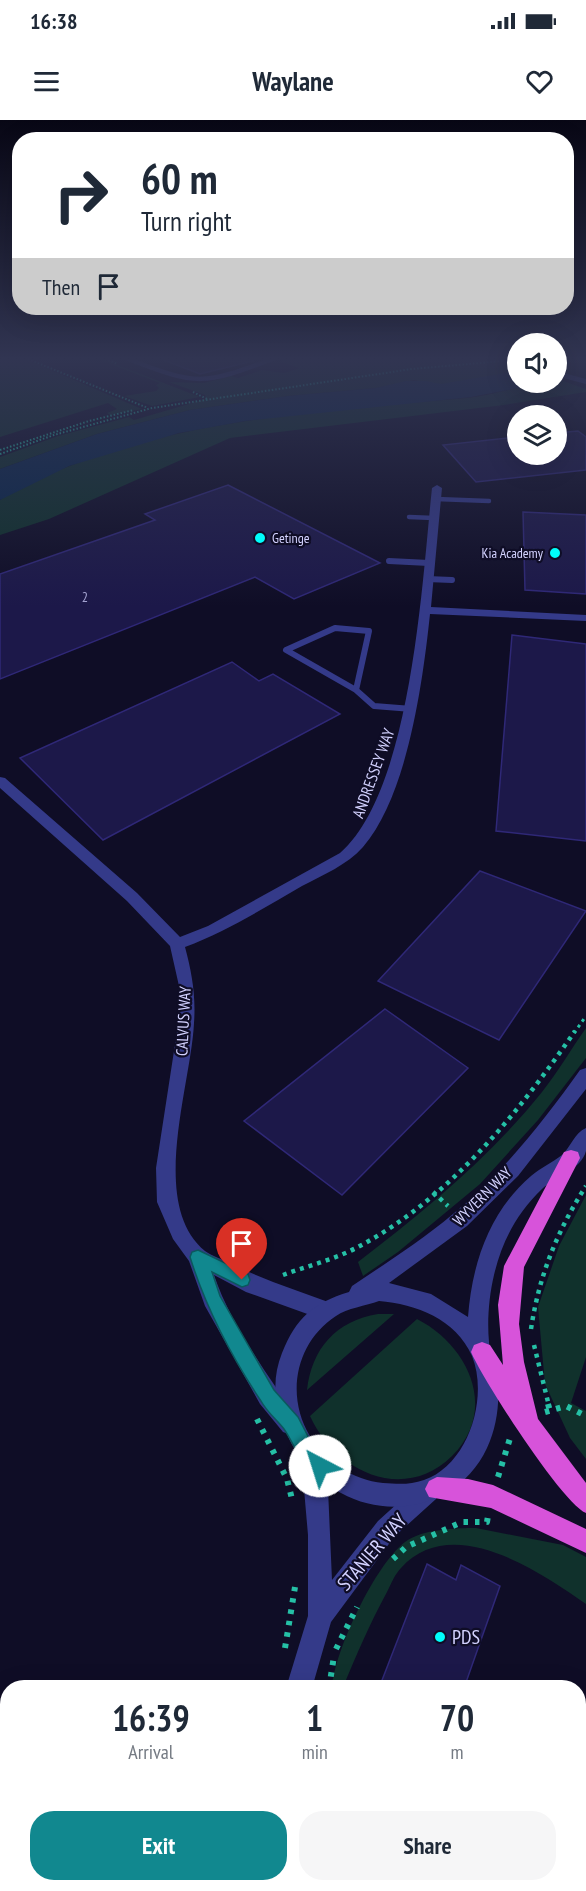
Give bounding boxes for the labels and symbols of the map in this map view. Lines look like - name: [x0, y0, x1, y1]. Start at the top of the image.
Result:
- place label: Getinge: [272, 529, 310, 547]
- marker: Getinge: [253, 531, 267, 545]
- place label: Kia Academy: [482, 544, 544, 562]
- marker: Kia Academy: [548, 546, 562, 560]
- house number: 2: [82, 588, 88, 606]
- street label: ANDRESSEY WAY: [348, 725, 399, 821]
- street label: CALVUS WAY: [171, 985, 195, 1056]
- street label: WYVERN WAY: [448, 1162, 516, 1230]
- pin: [216, 1218, 267, 1280]
- position arrow: [288, 1434, 352, 1498]
- street label: STANIER WAY: [331, 1508, 413, 1596]
- place label: PDS: [452, 1624, 480, 1650]
- marker: PDS: [433, 1630, 447, 1644]

